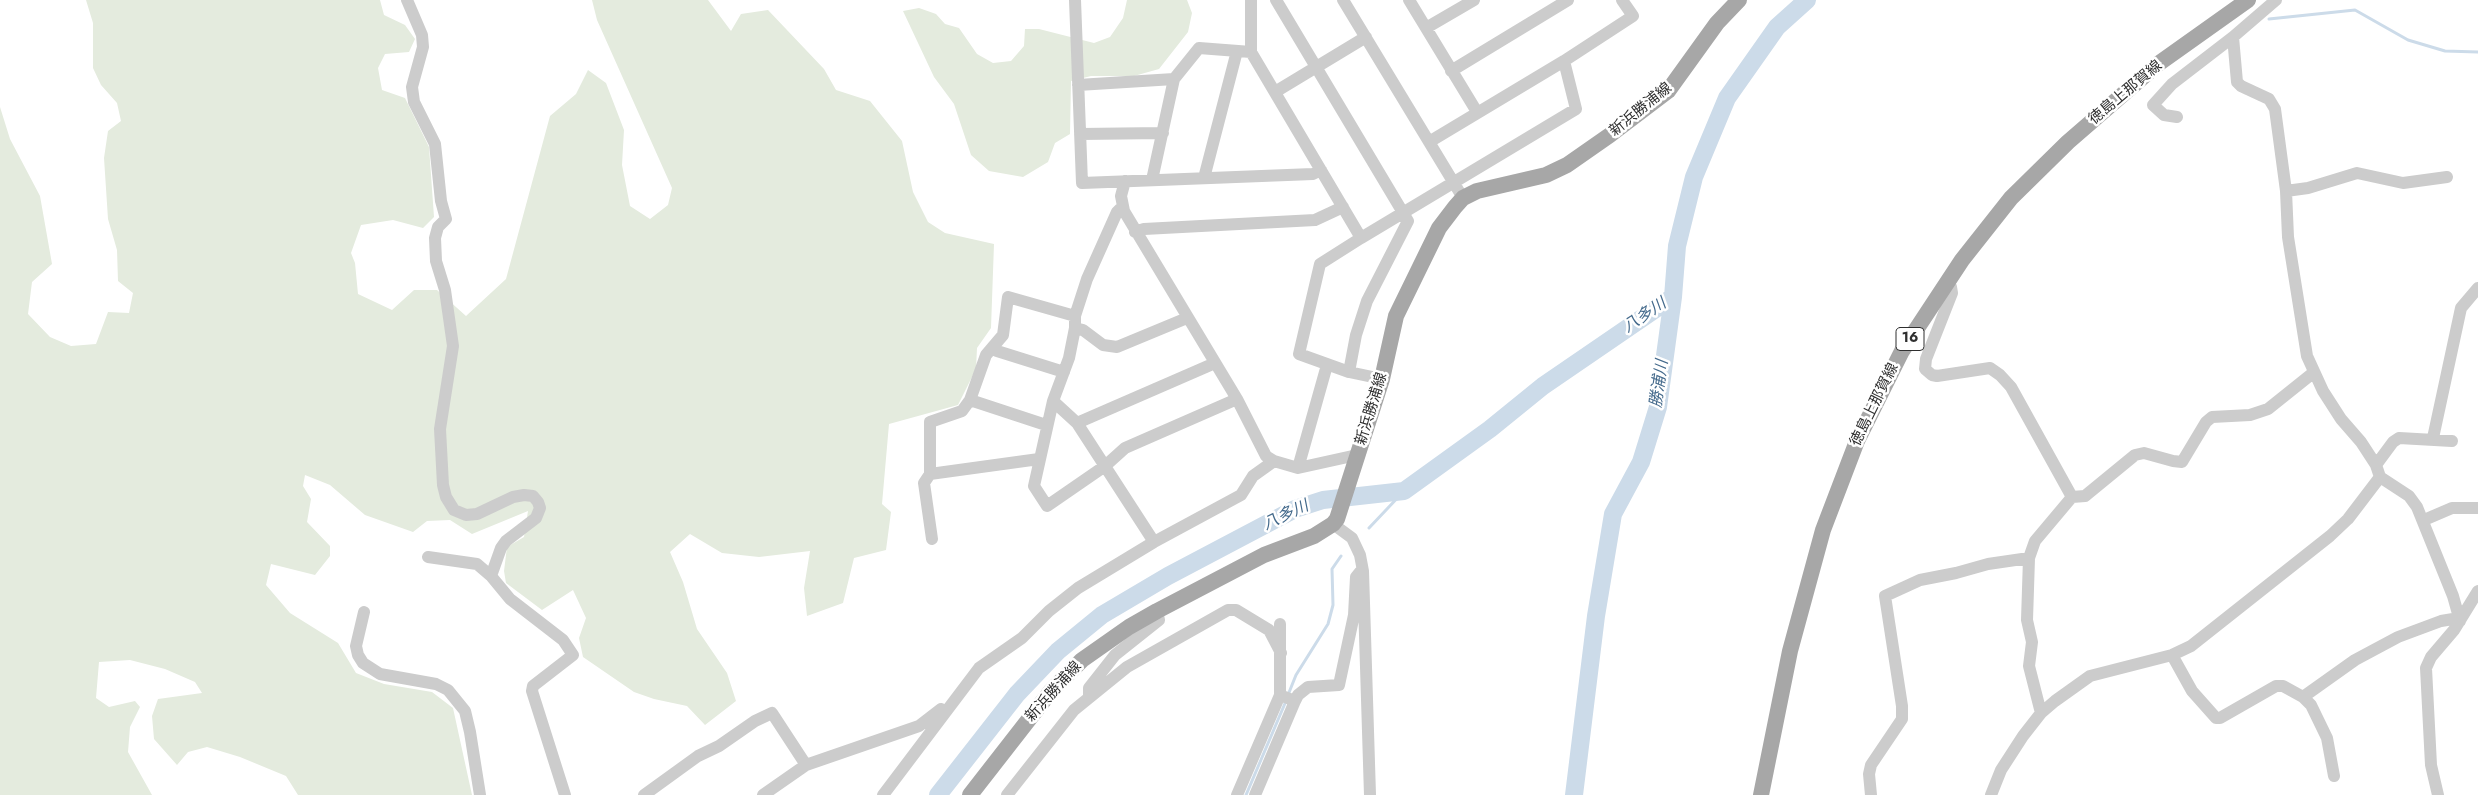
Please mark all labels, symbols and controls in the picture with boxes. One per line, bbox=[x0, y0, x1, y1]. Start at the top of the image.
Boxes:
street label: 徳島上那賀線 bbox=[2086, 57, 2166, 129]
street label: 新浜勝浦線 bbox=[1606, 79, 1676, 141]
water label: 八多川 bbox=[1620, 295, 1670, 337]
road number: 16 bbox=[1896, 328, 1924, 350]
water label: 勝浦川 bbox=[1647, 359, 1673, 409]
street label: 徳島上那賀線 bbox=[1847, 361, 1903, 449]
street label: 新浜勝浦線 bbox=[1352, 371, 1392, 447]
water label: 八多川 bbox=[1260, 497, 1312, 535]
street label: 新浜勝浦線 bbox=[1022, 658, 1086, 726]

